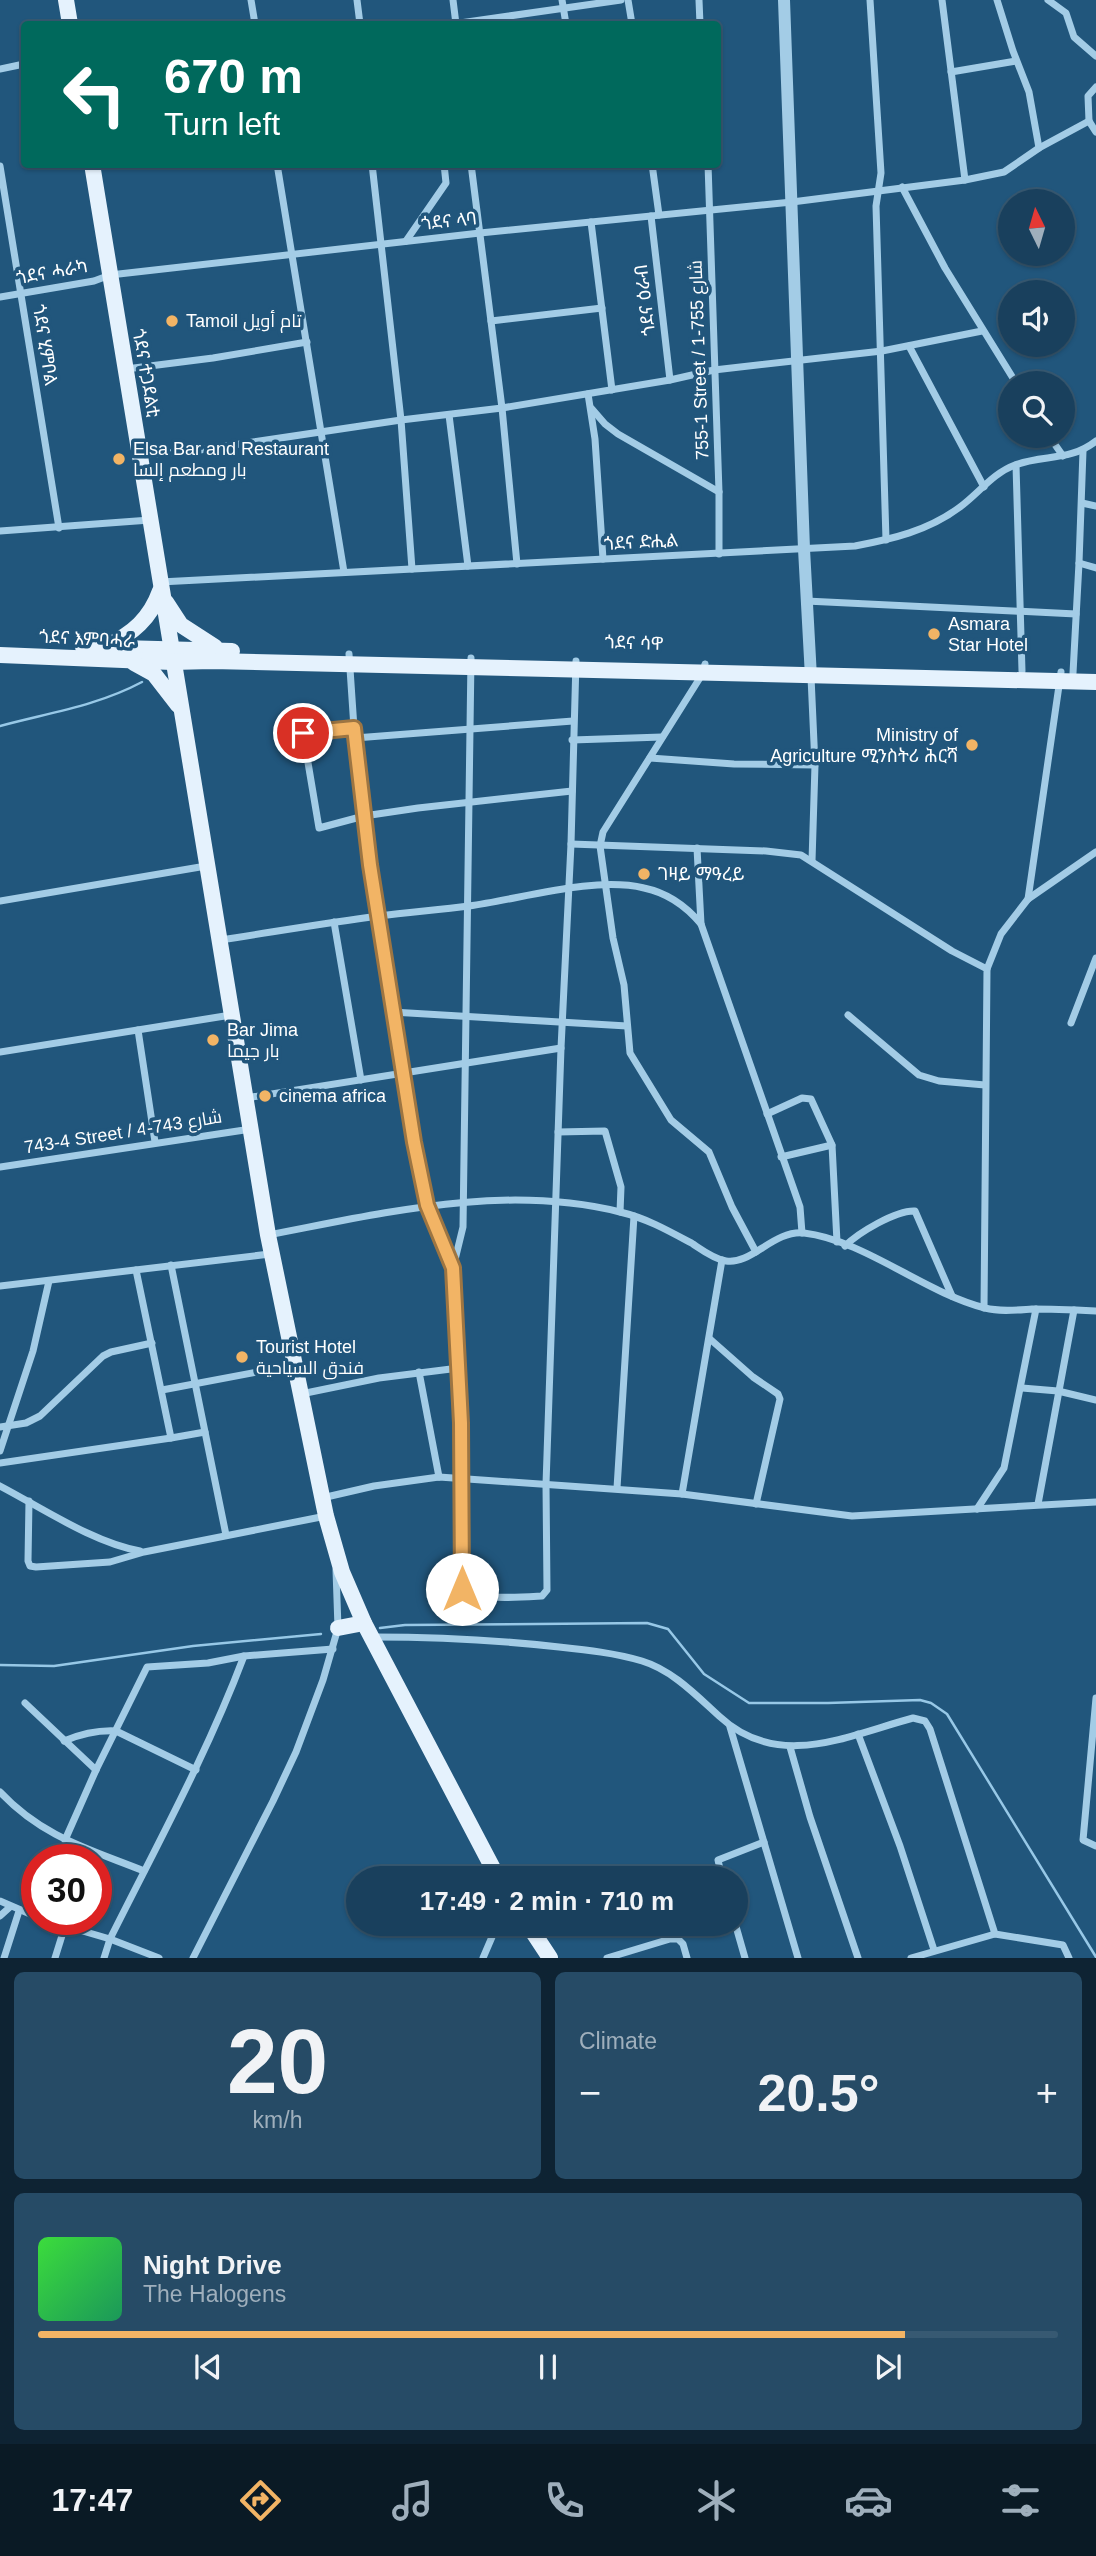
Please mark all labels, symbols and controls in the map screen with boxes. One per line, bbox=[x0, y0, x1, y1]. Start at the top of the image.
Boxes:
icon: left bbox=[49, 49, 140, 140]
text: 670 m bbox=[164, 49, 303, 103]
text: Turn left bbox=[164, 106, 280, 142]
north arrow bbox=[998, 189, 1074, 266]
map controls bbox=[998, 189, 1075, 448]
street label: ጎደና ላባ bbox=[420, 208, 478, 234]
street label: ጎደና ሓራካ bbox=[15, 256, 89, 288]
street label: 755-1 Street / شارع 755-1 bbox=[686, 260, 714, 460]
street label: ጎደና ዕራብ bbox=[631, 263, 659, 337]
button: sound bbox=[998, 280, 1075, 357]
street label: ጎደና ሂምቦል bbox=[29, 303, 61, 387]
place label: Tamoil تام أويل bbox=[186, 310, 302, 333]
marker: Tamoil تام أويل bbox=[164, 313, 180, 329]
street label: ጎደና ተጋደልቲ bbox=[128, 327, 164, 419]
button: search bbox=[998, 371, 1075, 448]
place label: Elsa Bar and Restaurant بار ومطعم إلسا bbox=[133, 439, 329, 482]
marker: Elsa Bar and Restaurant بار ومطعم إلسا bbox=[111, 451, 127, 467]
street label: ጎደና ድሒል bbox=[603, 530, 679, 554]
place label: Asmara Star Hotel bbox=[948, 614, 1028, 655]
street label: ጎደና እምባሓራ bbox=[38, 626, 136, 652]
marker: Asmara Star Hotel bbox=[926, 626, 942, 642]
street label: ጎደና ሳዋ bbox=[604, 632, 664, 654]
pin bbox=[273, 703, 333, 763]
icon: arrive bbox=[284, 714, 322, 752]
place label: Ministry of Agriculture ሚንስትሪ ሕርሻ bbox=[770, 725, 959, 766]
marker: Ministry of Agriculture ሚንስትሪ ሕርሻ bbox=[964, 737, 980, 753]
place label: ገዛይ ማዓረይ bbox=[658, 864, 745, 884]
marker: ገዛይ ማዓረይ bbox=[636, 866, 652, 882]
place label: Bar Jima بار جيما bbox=[227, 1020, 299, 1062]
marker: Bar Jima بار جيما bbox=[205, 1032, 221, 1048]
place label: cinema africa bbox=[279, 1086, 387, 1106]
marker: cinema africa bbox=[257, 1088, 273, 1104]
street label: 743-4 Street / شارع 743-4 bbox=[23, 1106, 224, 1159]
place label: Tourist Hotel فندق السياحية bbox=[256, 1337, 364, 1380]
marker: Tourist Hotel فندق السياحية bbox=[234, 1349, 250, 1365]
position arrow bbox=[425, 1552, 499, 1626]
speed limit sign: 30 bbox=[21, 1844, 112, 1935]
text: 17:49 · 2 min · 710 m bbox=[420, 1886, 674, 1916]
text: 20 bbox=[227, 2011, 328, 2112]
text: Climate bbox=[579, 2028, 657, 2054]
text: 20.5° bbox=[757, 2064, 880, 2122]
text: − bbox=[579, 2072, 601, 2114]
text: + bbox=[1036, 2072, 1058, 2114]
text: km/h bbox=[253, 2107, 302, 2133]
text: Night Drive bbox=[143, 2250, 282, 2280]
text: The Halogens bbox=[143, 2281, 286, 2307]
icon: previous bbox=[189, 2348, 227, 2386]
icon: pause bbox=[529, 2348, 567, 2386]
icon: next bbox=[869, 2348, 907, 2386]
icon: directions bbox=[236, 2476, 285, 2525]
icon: music bbox=[388, 2476, 437, 2525]
icon: phone bbox=[540, 2476, 589, 2525]
icon: climate bbox=[692, 2476, 741, 2525]
icon: car bbox=[844, 2476, 893, 2525]
icon: filters bbox=[996, 2476, 1045, 2525]
text: 17:47 bbox=[51, 2482, 133, 2518]

